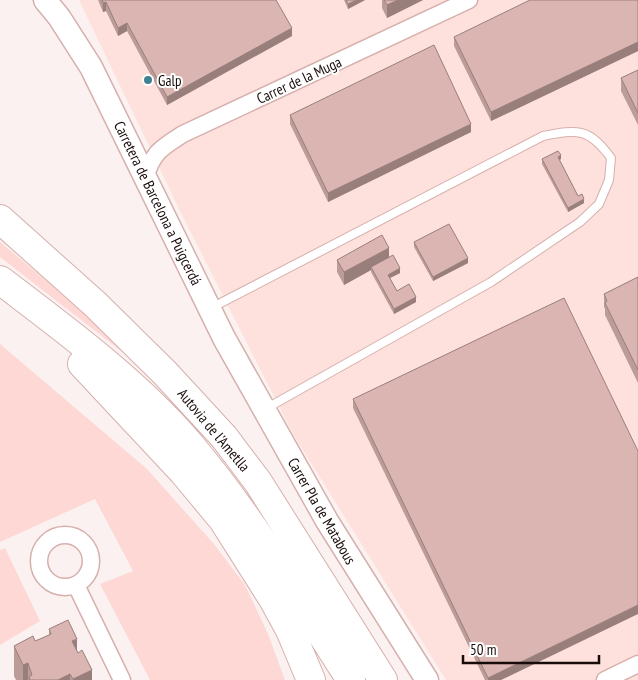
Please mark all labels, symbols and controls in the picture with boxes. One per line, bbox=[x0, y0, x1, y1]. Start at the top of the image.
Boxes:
street label: Carrer de la Muga bbox=[254, 52, 344, 108]
place label: Galp bbox=[158, 71, 181, 90]
marker: Galp bbox=[142, 74, 154, 86]
street label: Carretera de Barcelona a Puigcerdá bbox=[110, 118, 206, 288]
street label: Autovia de l'Ametlla bbox=[174, 384, 254, 476]
street label: Carrer Pla de Matabous bbox=[284, 454, 360, 568]
scale bar bbox=[463, 632, 599, 664]
text: 50 m bbox=[470, 640, 496, 659]

